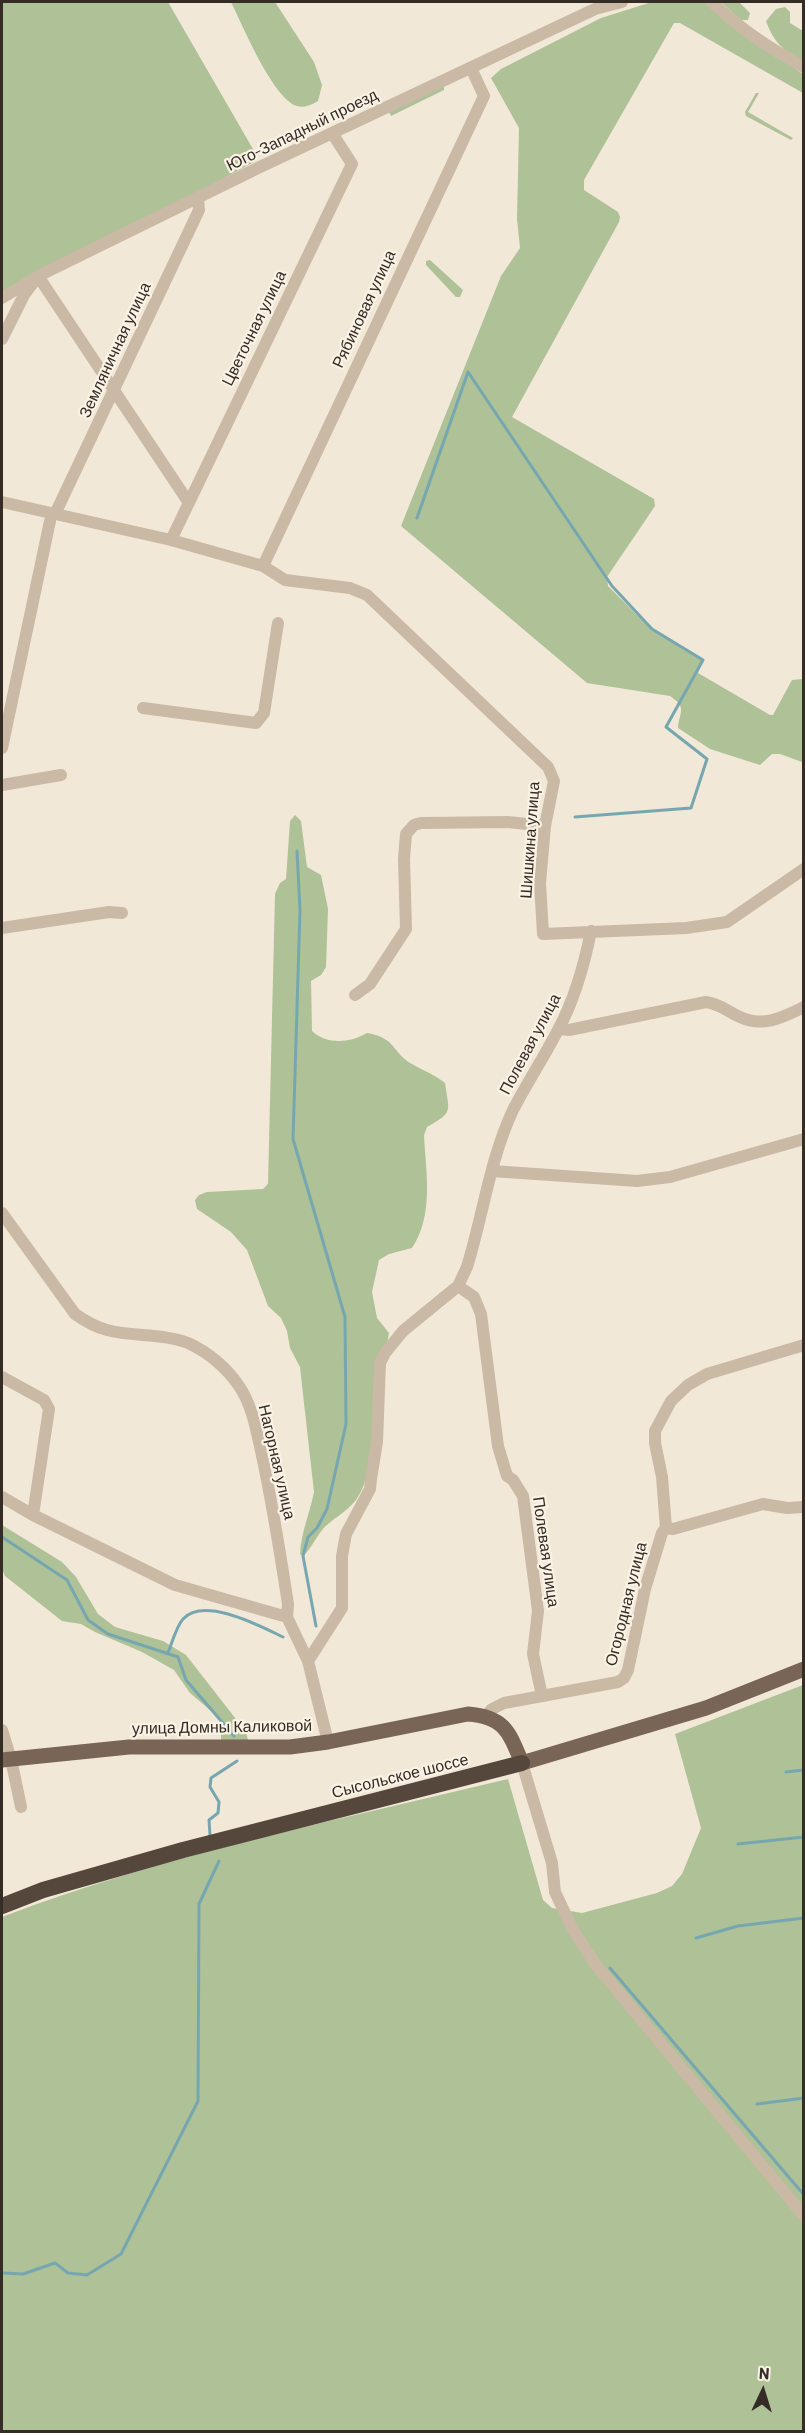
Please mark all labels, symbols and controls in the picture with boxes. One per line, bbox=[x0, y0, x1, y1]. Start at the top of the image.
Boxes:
street label: Юго-Западный проезд bbox=[223, 85, 381, 175]
street label: Рябиновая улица bbox=[328, 247, 400, 371]
street label: Цветочная улица bbox=[218, 267, 290, 389]
street label: Земляничная улица bbox=[75, 279, 155, 421]
street label: Шишкина улица bbox=[516, 781, 544, 899]
street label: Полевая улица bbox=[495, 990, 565, 1098]
street label: Нагорная улица bbox=[254, 1403, 300, 1521]
street label: Полевая улица bbox=[529, 1496, 563, 1608]
street label: Огородная улица bbox=[601, 1540, 651, 1668]
street label: улица Домны Каликовой bbox=[132, 1716, 312, 1738]
street label: Сысольское шоссе bbox=[330, 1750, 470, 1802]
north arrow bbox=[733, 2361, 793, 2421]
text: N bbox=[758, 2363, 770, 2382]

